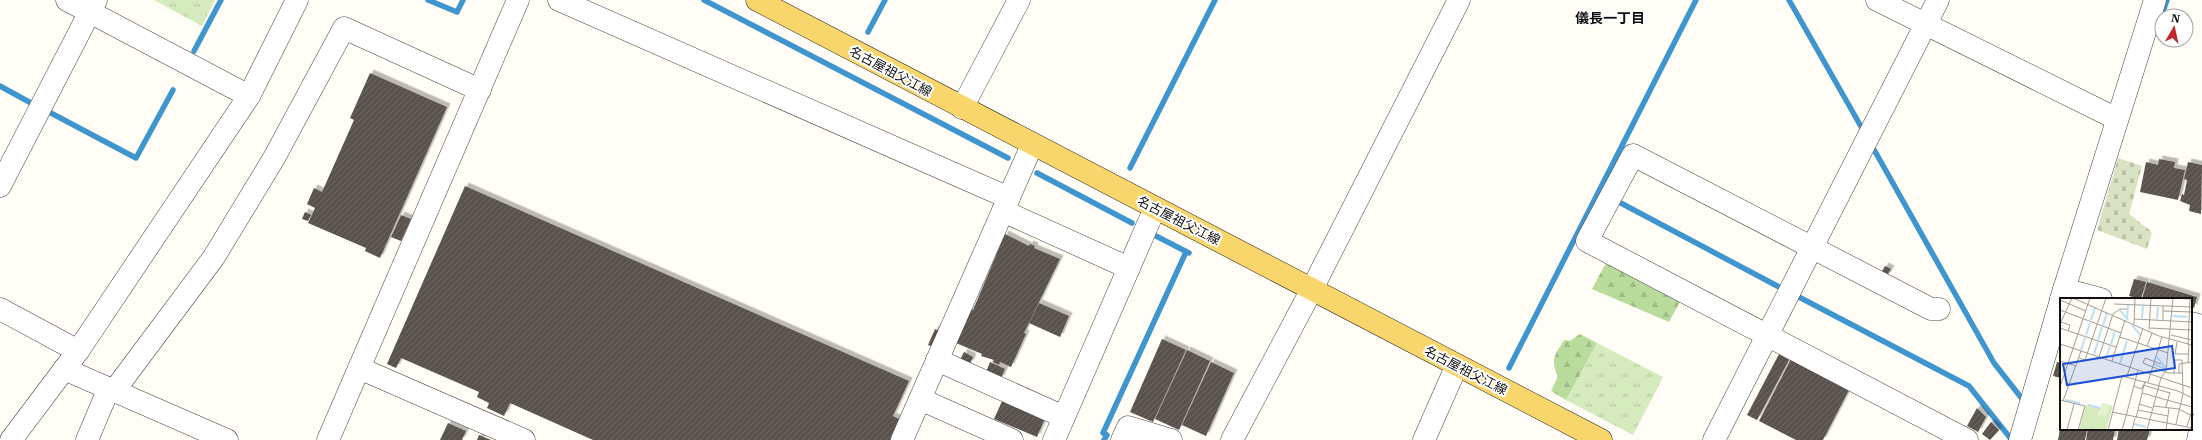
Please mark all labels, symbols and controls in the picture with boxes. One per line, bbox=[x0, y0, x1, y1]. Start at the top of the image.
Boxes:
north arrow bbox=[2154, 8, 2194, 48]
district label: 儀長一丁目 bbox=[1575, 9, 1645, 27]
text: N bbox=[2170, 11, 2181, 26]
street label: 名古屋祖父江線 bbox=[847, 43, 935, 100]
street label: 名古屋祖父江線 bbox=[1134, 192, 1223, 249]
inset map bbox=[2060, 298, 2192, 430]
street label: 名古屋祖父江線 bbox=[1421, 342, 1510, 399]

